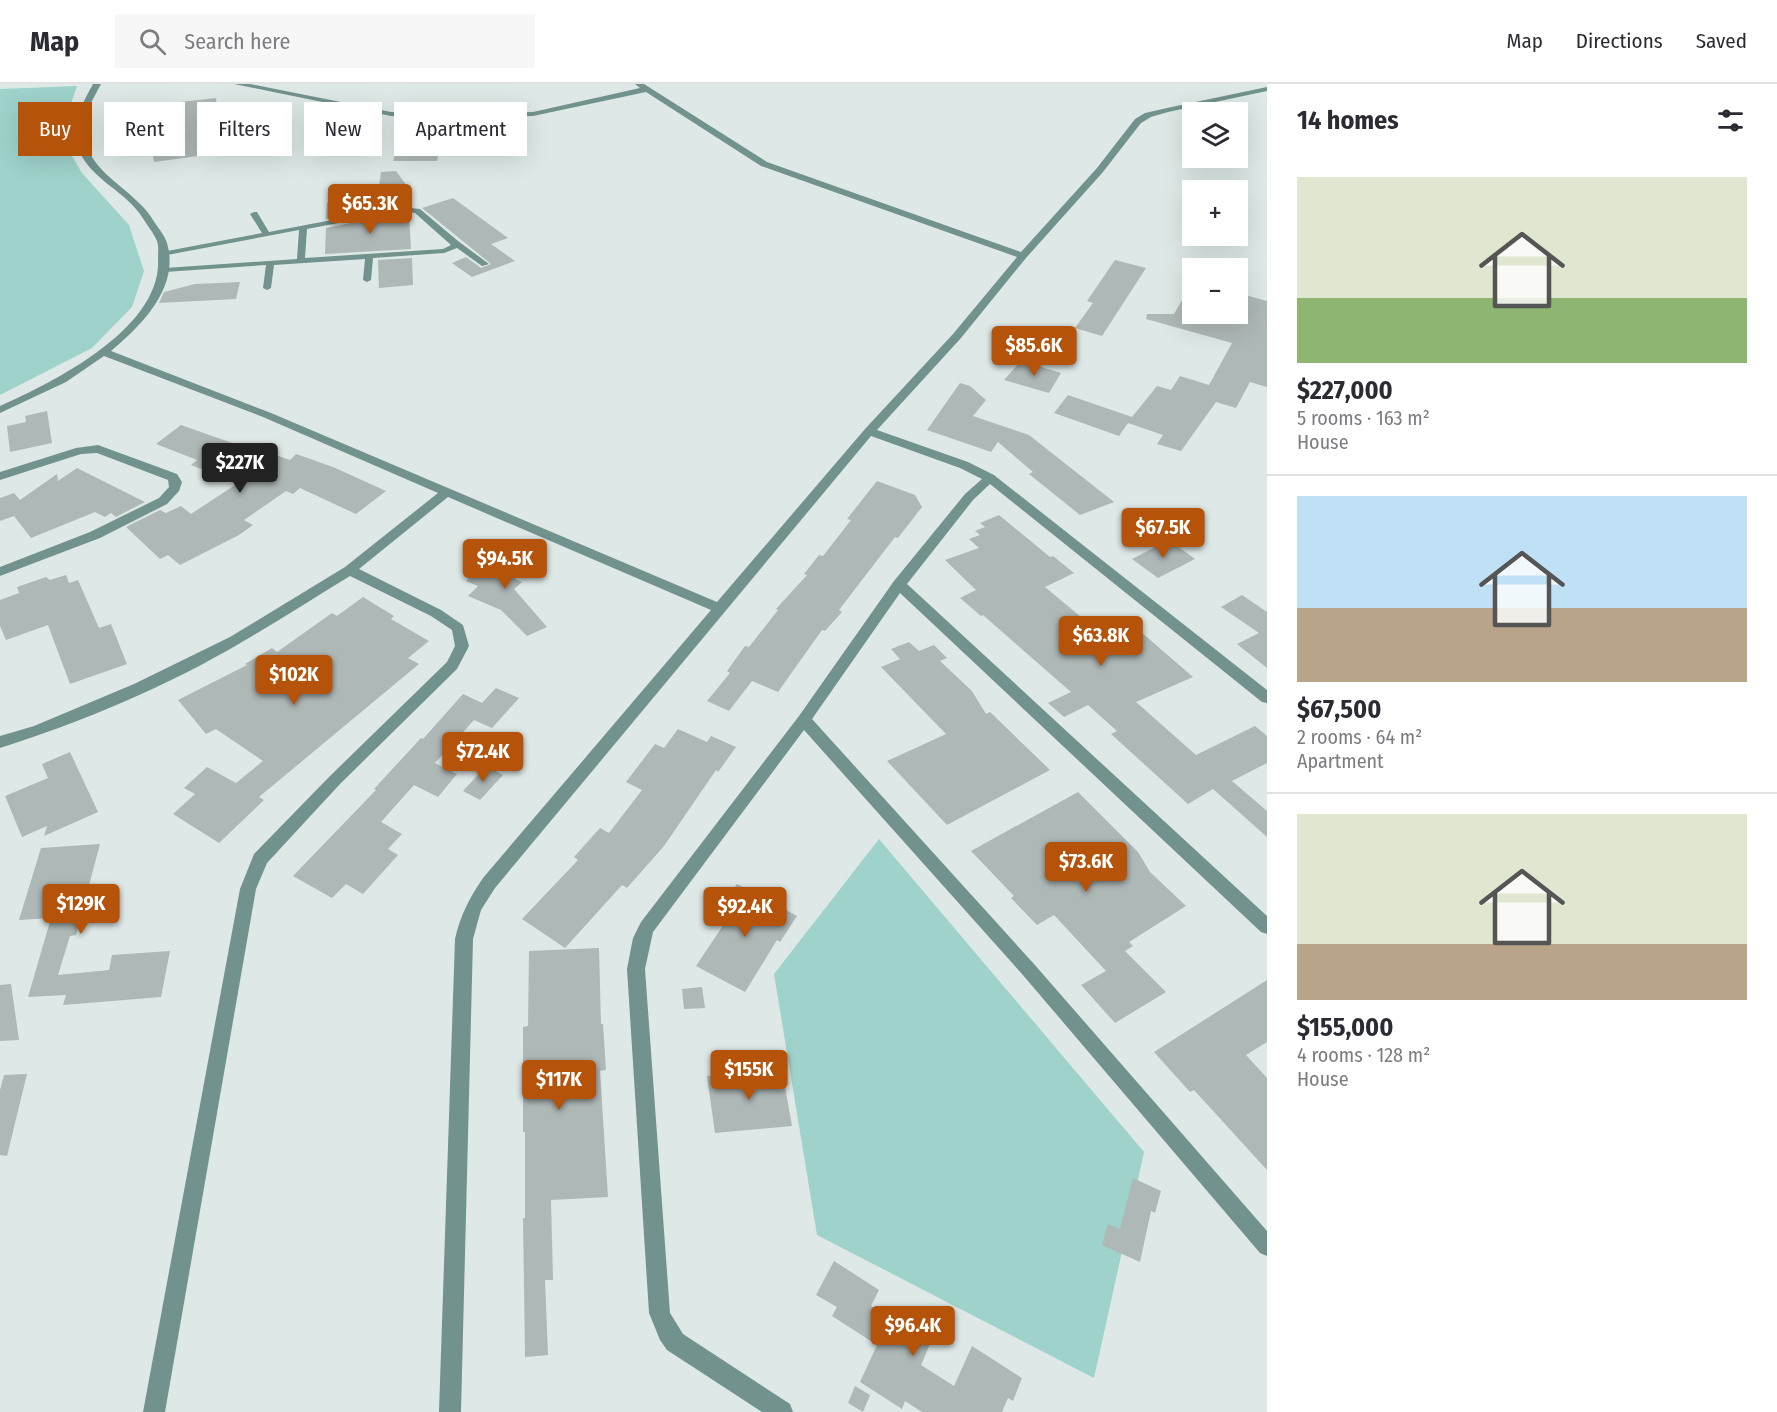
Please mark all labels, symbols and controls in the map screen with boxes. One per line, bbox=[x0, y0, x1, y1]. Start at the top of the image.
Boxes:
search box bbox=[115, 14, 535, 68]
text: Map bbox=[30, 25, 79, 58]
icon: search bbox=[136, 25, 169, 58]
text: Search here bbox=[184, 28, 290, 55]
text: Map bbox=[1506, 28, 1543, 54]
text: Directions bbox=[1576, 28, 1663, 54]
text: Saved bbox=[1696, 28, 1747, 54]
chip: Buy bbox=[18, 102, 92, 156]
chip: Rent bbox=[104, 102, 185, 156]
chip: Filters bbox=[197, 102, 292, 156]
chip: New bbox=[304, 102, 382, 156]
chip: Apartment bbox=[394, 102, 527, 156]
map controls bbox=[1182, 102, 1248, 324]
button: layers bbox=[1182, 102, 1248, 168]
icon: filters bbox=[1714, 104, 1747, 137]
text: 14 homes bbox=[1297, 105, 1399, 136]
button: + bbox=[1182, 180, 1248, 246]
pin: $65.3K bbox=[321, 184, 419, 235]
text: $65.3K bbox=[342, 191, 398, 215]
icon: home bbox=[1468, 216, 1576, 324]
button: − bbox=[1182, 258, 1248, 324]
pin: $85.6K bbox=[985, 326, 1083, 377]
text: $85.6K bbox=[1006, 333, 1062, 357]
text: $227,000 bbox=[1297, 375, 1393, 406]
text: 5 rooms · 163 m² bbox=[1297, 406, 1430, 430]
text: House bbox=[1297, 430, 1349, 454]
pin: $227K bbox=[198, 443, 282, 494]
text: $227K bbox=[216, 450, 264, 474]
pin: $67.5K bbox=[1114, 508, 1212, 559]
text: $67.5K bbox=[1136, 515, 1190, 539]
icon: home bbox=[1468, 535, 1576, 643]
pin: $94.5K bbox=[456, 539, 554, 590]
text: $94.5K bbox=[477, 546, 533, 570]
pin: $63.8K bbox=[1052, 616, 1150, 667]
text: $63.8K bbox=[1073, 623, 1129, 647]
pin: $102K bbox=[252, 655, 336, 706]
text: $102K bbox=[269, 662, 319, 686]
text: $67,500 bbox=[1297, 694, 1381, 725]
text: 2 rooms · 64 m² bbox=[1297, 725, 1422, 749]
pin: $72.4K bbox=[434, 732, 532, 783]
text: $72.4K bbox=[456, 739, 510, 763]
text: Apartment bbox=[1297, 749, 1384, 773]
pin: $73.6K bbox=[1037, 842, 1135, 893]
text: $73.6K bbox=[1059, 849, 1113, 873]
icon: home bbox=[1468, 853, 1576, 961]
pin: $129K bbox=[39, 884, 123, 935]
pin: $92.4K bbox=[696, 887, 794, 938]
text: $129K bbox=[57, 891, 105, 915]
text: $92.4K bbox=[718, 894, 773, 918]
text: $155,000 bbox=[1297, 1012, 1394, 1043]
text: 4 rooms · 128 m² bbox=[1297, 1043, 1430, 1067]
pin: $155K bbox=[707, 1050, 791, 1101]
text: $155K bbox=[725, 1057, 773, 1081]
pin: $117K bbox=[517, 1060, 601, 1111]
text: $117K bbox=[536, 1067, 582, 1091]
text: House bbox=[1297, 1067, 1349, 1091]
pin: $96.4K bbox=[864, 1306, 962, 1357]
text: $96.4K bbox=[885, 1313, 941, 1337]

